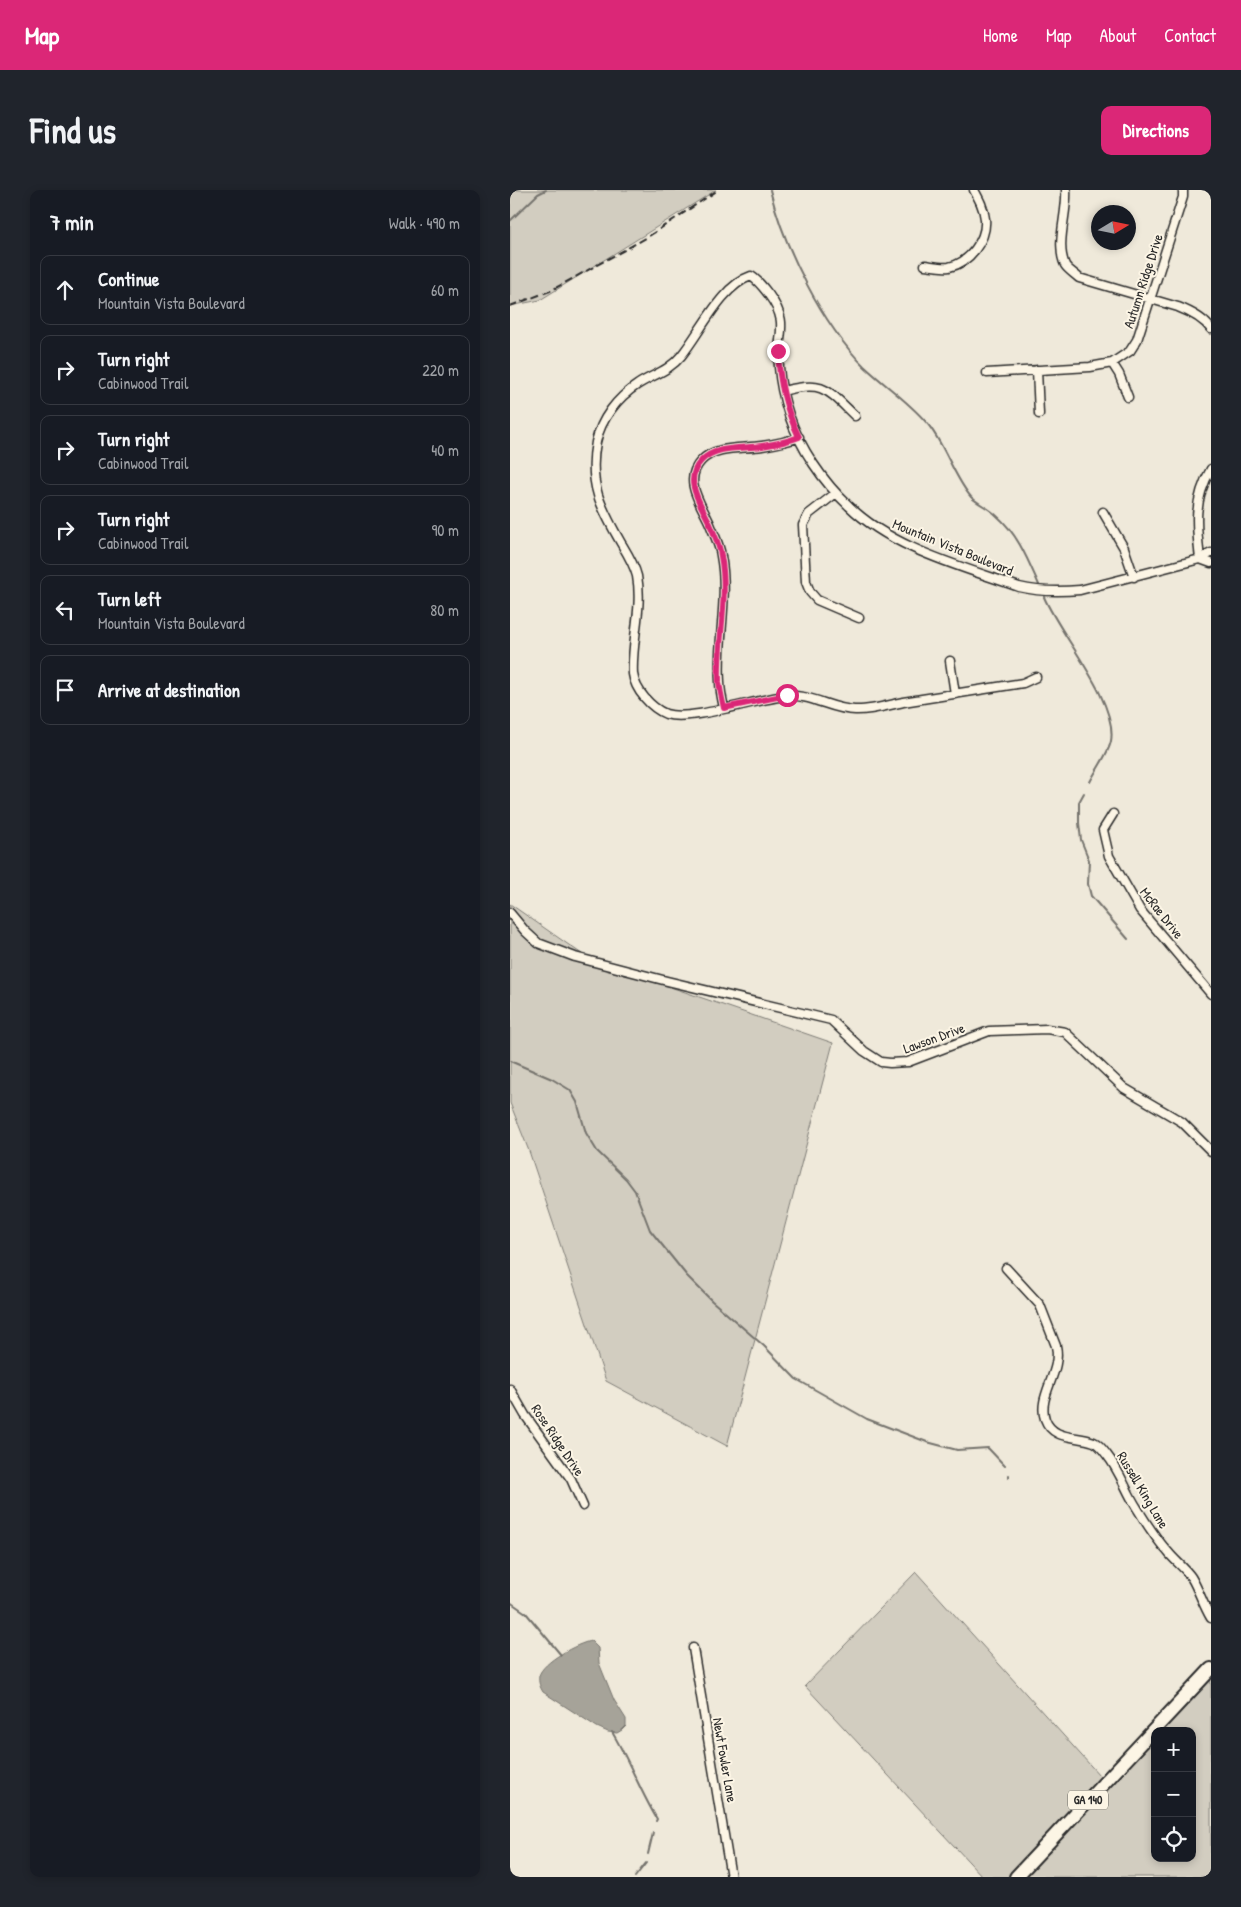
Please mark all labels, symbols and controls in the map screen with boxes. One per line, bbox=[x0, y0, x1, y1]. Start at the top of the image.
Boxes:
text: Map bbox=[25, 19, 59, 51]
text: Home bbox=[983, 23, 1018, 48]
text: Map bbox=[1046, 23, 1071, 48]
text: About bbox=[1099, 23, 1136, 48]
text: Contact bbox=[1164, 23, 1216, 48]
button: Directions bbox=[1101, 106, 1211, 155]
text: Find us bbox=[30, 107, 116, 154]
north arrow bbox=[1091, 205, 1136, 250]
text: 7 min bbox=[50, 208, 94, 237]
text: Walk · 490 m bbox=[389, 212, 460, 234]
street label: Autumn Ridge Drive bbox=[1118, 231, 1168, 331]
text: Continue bbox=[98, 266, 159, 292]
icon: ahead bbox=[51, 276, 79, 304]
text: 60 m bbox=[431, 279, 459, 301]
text: Mountain Vista Boulevard bbox=[98, 292, 245, 314]
route end bbox=[767, 340, 790, 363]
text: Turn right bbox=[98, 346, 169, 372]
icon: right bbox=[51, 356, 79, 384]
text: 220 m bbox=[422, 359, 459, 381]
text: Cabinwood Trail bbox=[98, 372, 188, 394]
text: Turn right bbox=[98, 426, 169, 452]
icon: right bbox=[51, 436, 79, 464]
text: 40 m bbox=[431, 439, 459, 461]
text: Cabinwood Trail bbox=[98, 452, 188, 474]
text: Turn right bbox=[98, 506, 169, 532]
street label: Mountain Vista Boulevard bbox=[890, 514, 1017, 580]
icon: right bbox=[51, 516, 79, 544]
text: 90 m bbox=[431, 519, 459, 541]
text: Cabinwood Trail bbox=[98, 532, 188, 554]
text: Turn left bbox=[98, 586, 161, 612]
icon: left bbox=[51, 596, 79, 624]
text: 80 m bbox=[430, 599, 459, 621]
text: Mountain Vista Boulevard bbox=[98, 612, 245, 634]
icon: arrive bbox=[51, 676, 79, 704]
text: Arrive at destination bbox=[98, 677, 240, 703]
route start bbox=[776, 684, 799, 707]
street label: McRae Drive bbox=[1136, 883, 1189, 943]
street label: Lawson Drive bbox=[900, 1017, 968, 1057]
street label: Rose Ridge Drive bbox=[527, 1400, 590, 1480]
street label: Russell King Lane bbox=[1112, 1448, 1174, 1533]
street label: Newt Fowler Lane bbox=[709, 1716, 742, 1804]
map controls bbox=[1151, 1727, 1196, 1862]
button: + bbox=[1151, 1727, 1196, 1772]
button: − bbox=[1151, 1772, 1196, 1817]
road number: GA 140 bbox=[1068, 1790, 1108, 1810]
button: locate bbox=[1151, 1817, 1196, 1862]

